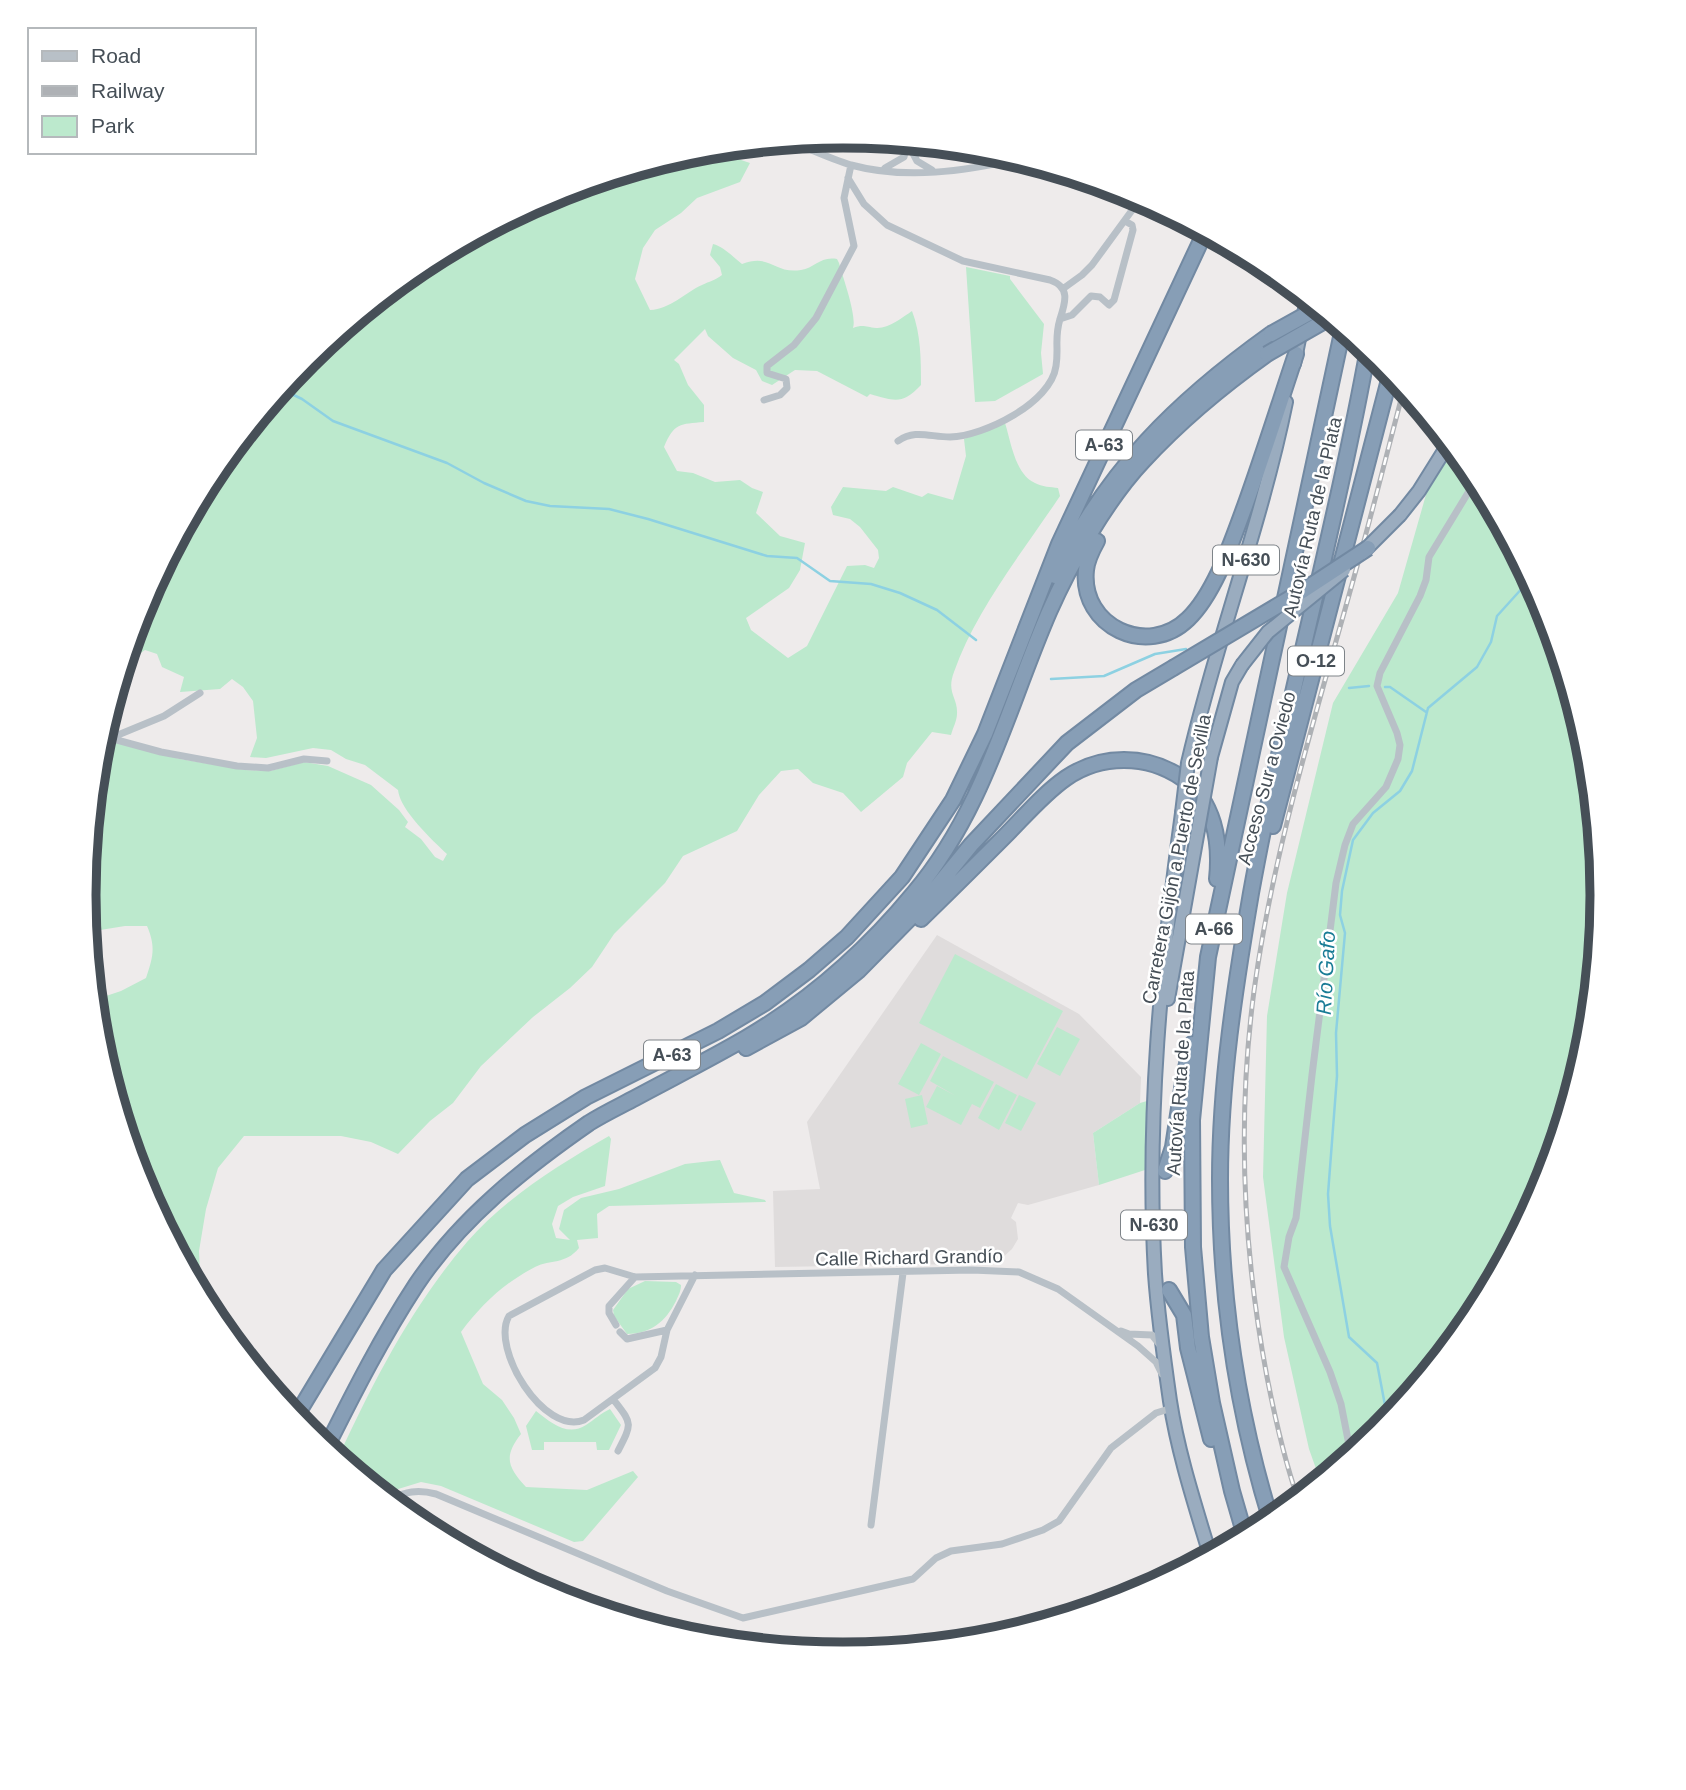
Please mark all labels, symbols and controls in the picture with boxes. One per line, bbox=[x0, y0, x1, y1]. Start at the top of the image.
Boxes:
legend bbox=[28, 28, 256, 154]
text: Road bbox=[91, 44, 141, 67]
text: Railway bbox=[91, 79, 165, 102]
text: Park bbox=[91, 114, 135, 137]
street label: Autovía Ruta de la Plata bbox=[1279, 415, 1346, 619]
road number: A-63 bbox=[1076, 430, 1132, 460]
road number: N-630 bbox=[1213, 546, 1279, 574]
road number: O-12 bbox=[1288, 646, 1344, 676]
street label: Acceso Sur a Oviedo bbox=[1233, 689, 1300, 867]
street label: Carretera Gijón a Puerto de Sevilla bbox=[1138, 712, 1215, 1006]
road number: A-66 bbox=[1186, 914, 1242, 944]
water label: Río Gafo bbox=[1312, 930, 1339, 1016]
street label: Autovía Ruta de la Plata bbox=[1163, 970, 1198, 1176]
road number: A-63 bbox=[644, 1040, 700, 1070]
road number: N-630 bbox=[1121, 1210, 1187, 1240]
street label: Calle Richard Grandío bbox=[815, 1245, 1003, 1270]

